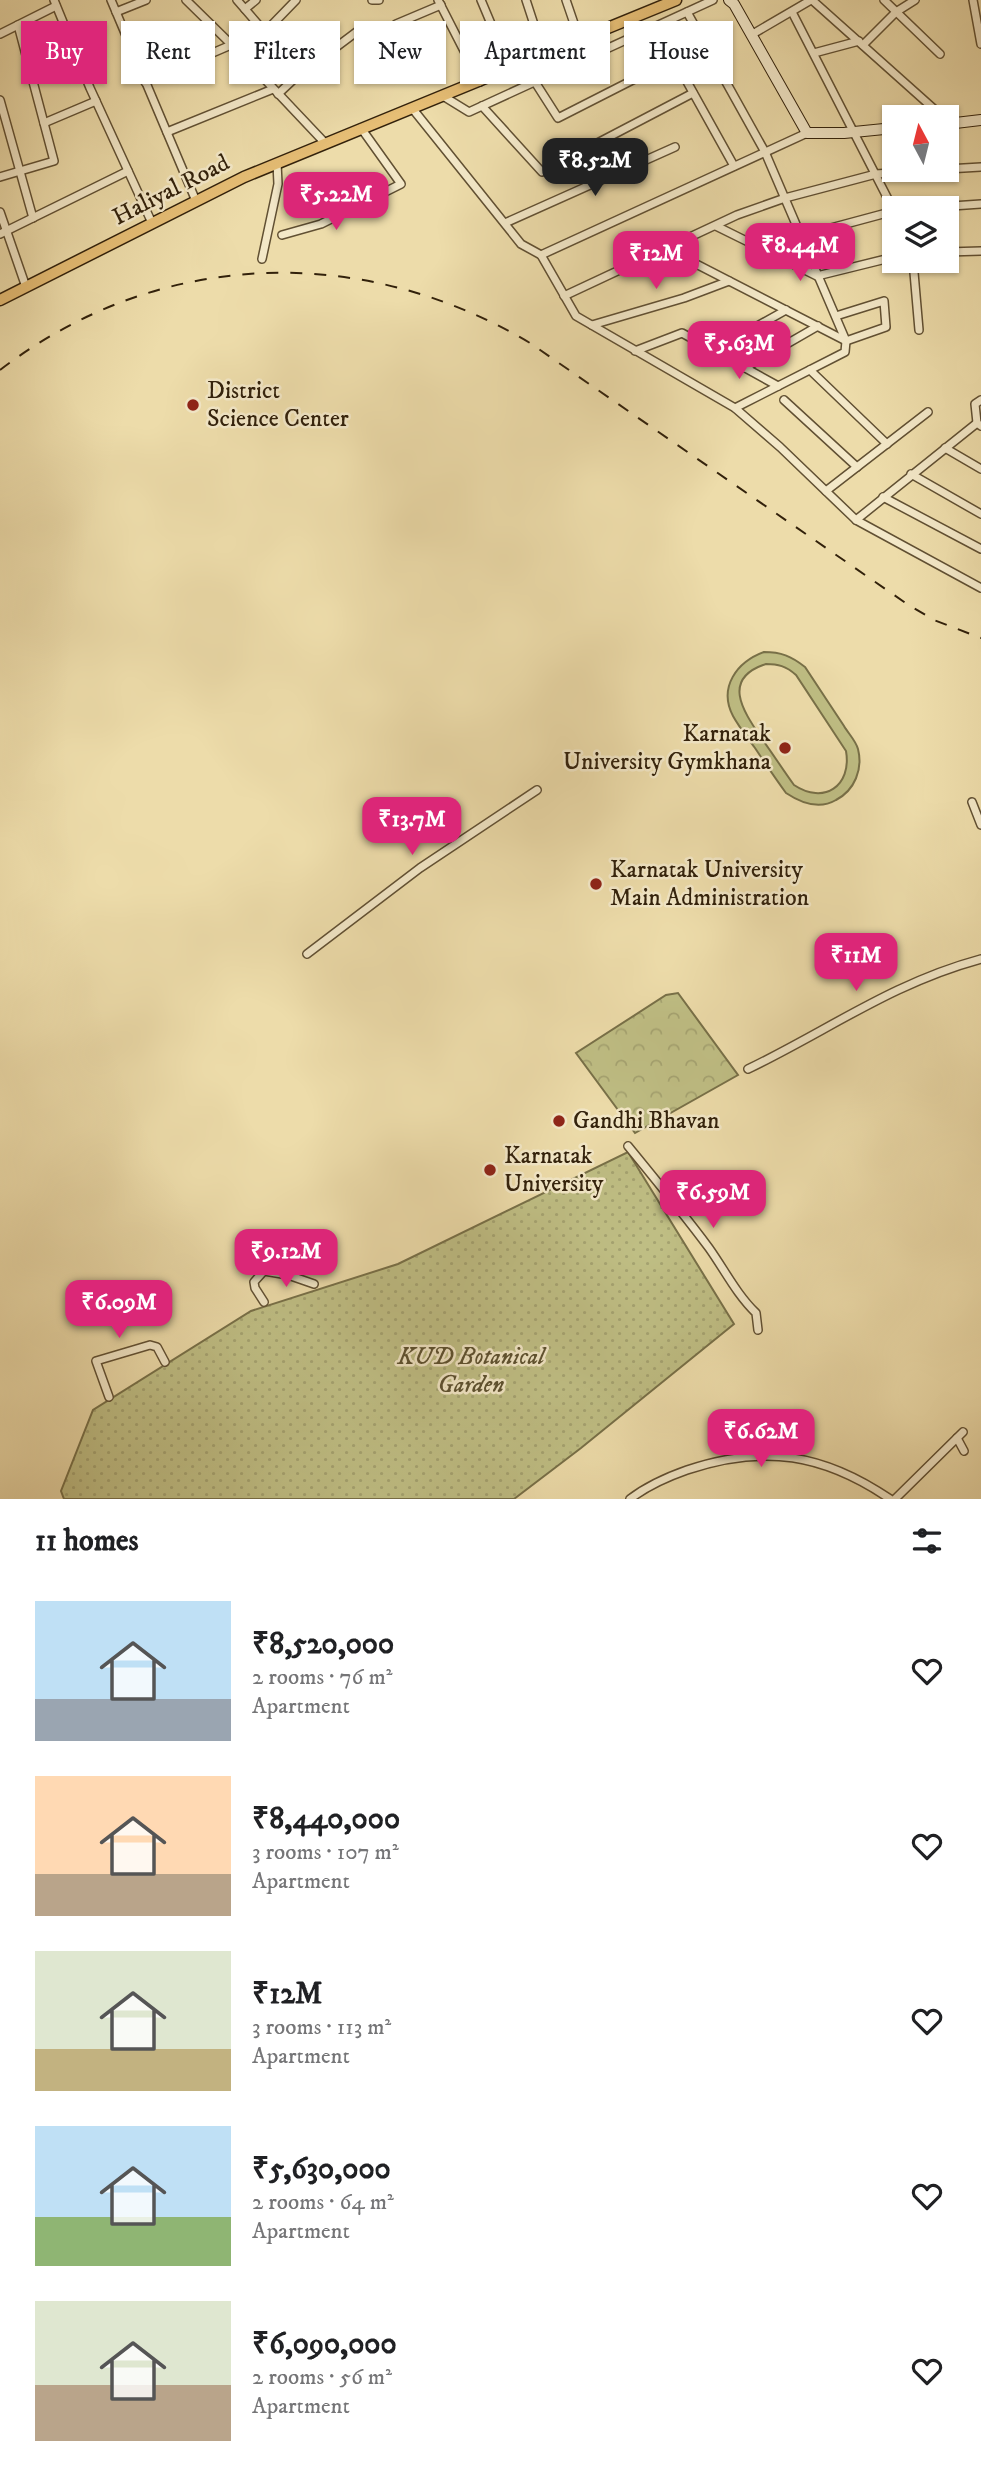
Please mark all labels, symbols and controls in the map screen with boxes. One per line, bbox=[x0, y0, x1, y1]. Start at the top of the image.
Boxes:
chip: Buy bbox=[21, 21, 107, 84]
chip: Rent bbox=[121, 21, 215, 84]
chip: Filters bbox=[229, 21, 340, 84]
chip: New bbox=[354, 21, 446, 84]
chip: Apartment bbox=[460, 21, 610, 84]
chip: House bbox=[624, 21, 733, 84]
north arrow bbox=[882, 105, 959, 182]
map controls bbox=[882, 105, 959, 273]
pin: ₹8.52M bbox=[538, 138, 652, 198]
text: ₹8.52M bbox=[558, 146, 632, 175]
street label: Haliyal Road bbox=[107, 148, 235, 232]
pin: ₹5.22M bbox=[279, 173, 393, 232]
text: ₹5.22M bbox=[300, 180, 372, 209]
button: layers bbox=[882, 196, 959, 273]
pin: ₹8.44M bbox=[743, 224, 857, 283]
text: ₹8.44M bbox=[761, 231, 839, 260]
pin: ₹12M bbox=[615, 232, 697, 291]
text: ₹12M bbox=[629, 239, 683, 268]
pin: ₹5.63M bbox=[682, 322, 796, 381]
text: ₹5.63M bbox=[704, 329, 774, 358]
place label: District Science Center bbox=[207, 376, 349, 434]
marker: District Science Center bbox=[185, 397, 201, 413]
place label: Karnatak University Gymkhana bbox=[563, 719, 772, 777]
marker: Karnatak University Gymkhana bbox=[777, 740, 793, 756]
pin: ₹13.7M bbox=[355, 798, 469, 857]
text: ₹13.7M bbox=[378, 805, 446, 834]
place label: Karnatak University Main Administration bbox=[610, 855, 810, 913]
marker: Karnatak University Main Administration bbox=[588, 876, 604, 892]
pin: ₹11M bbox=[815, 934, 897, 993]
text: ₹11M bbox=[830, 941, 882, 970]
place label: Gandhi Bhavan bbox=[573, 1106, 720, 1136]
marker: Gandhi Bhavan bbox=[551, 1113, 567, 1129]
place label: Karnatak University bbox=[504, 1141, 604, 1199]
marker: Karnatak University bbox=[482, 1162, 498, 1178]
pin: ₹6.59M bbox=[656, 1170, 770, 1230]
text: ₹6.59M bbox=[676, 1178, 750, 1207]
pin: ₹9.12M bbox=[229, 1230, 343, 1289]
text: ₹9.12M bbox=[251, 1237, 321, 1266]
pin: ₹6.09M bbox=[62, 1280, 176, 1340]
text: ₹6.09M bbox=[81, 1288, 157, 1317]
park label: KUD Botanical Garden bbox=[397, 1342, 547, 1400]
pin: ₹6.62M bbox=[704, 1410, 818, 1469]
text: ₹6.62M bbox=[724, 1417, 798, 1446]
icon: filters bbox=[908, 1522, 946, 1560]
text: 11 homes bbox=[35, 1523, 139, 1560]
text: ₹8,520,000 bbox=[252, 1626, 394, 1663]
icon: home bbox=[91, 1629, 175, 1713]
icon: heart bbox=[908, 1652, 946, 1690]
text: 2 rooms · 76 m² bbox=[252, 1663, 392, 1692]
text: Apartment bbox=[252, 1692, 350, 1721]
text: ₹8,440,000 bbox=[252, 1801, 400, 1838]
icon: home bbox=[91, 1804, 175, 1888]
icon: heart bbox=[908, 1827, 946, 1865]
text: 3 rooms · 107 m² bbox=[252, 1838, 399, 1867]
text: Apartment bbox=[252, 1867, 350, 1896]
text: ₹12M bbox=[252, 1976, 322, 2013]
icon: home bbox=[91, 1979, 175, 2063]
icon: heart bbox=[908, 2002, 946, 2040]
text: 3 rooms · 113 m² bbox=[252, 2013, 391, 2042]
text: Apartment bbox=[252, 2042, 350, 2071]
text: ₹5,630,000 bbox=[252, 2151, 391, 2188]
icon: home bbox=[91, 2154, 175, 2238]
icon: heart bbox=[908, 2177, 946, 2215]
text: 2 rooms · 64 m² bbox=[252, 2188, 394, 2217]
text: Apartment bbox=[252, 2217, 350, 2246]
text: ₹6,090,000 bbox=[252, 2326, 397, 2363]
icon: home bbox=[91, 2329, 175, 2413]
icon: heart bbox=[908, 2352, 946, 2390]
text: 2 rooms · 56 m² bbox=[252, 2363, 392, 2392]
text: Apartment bbox=[252, 2392, 350, 2421]

